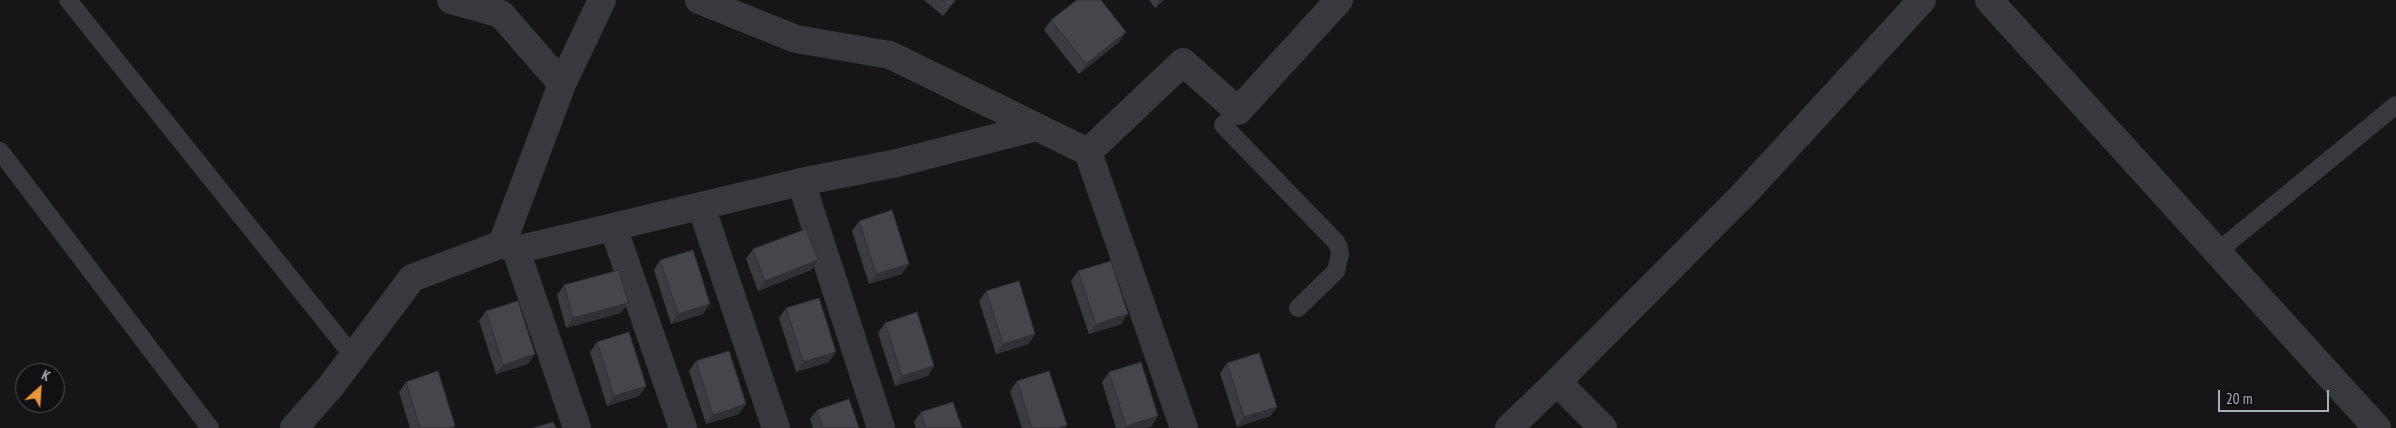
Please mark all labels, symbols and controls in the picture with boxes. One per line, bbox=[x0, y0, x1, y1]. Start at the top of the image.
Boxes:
north arrow bbox=[15, 363, 65, 413]
text: K bbox=[39, 366, 53, 385]
scale bar bbox=[2221, 380, 2332, 412]
text: 20 m bbox=[2226, 389, 2252, 408]

